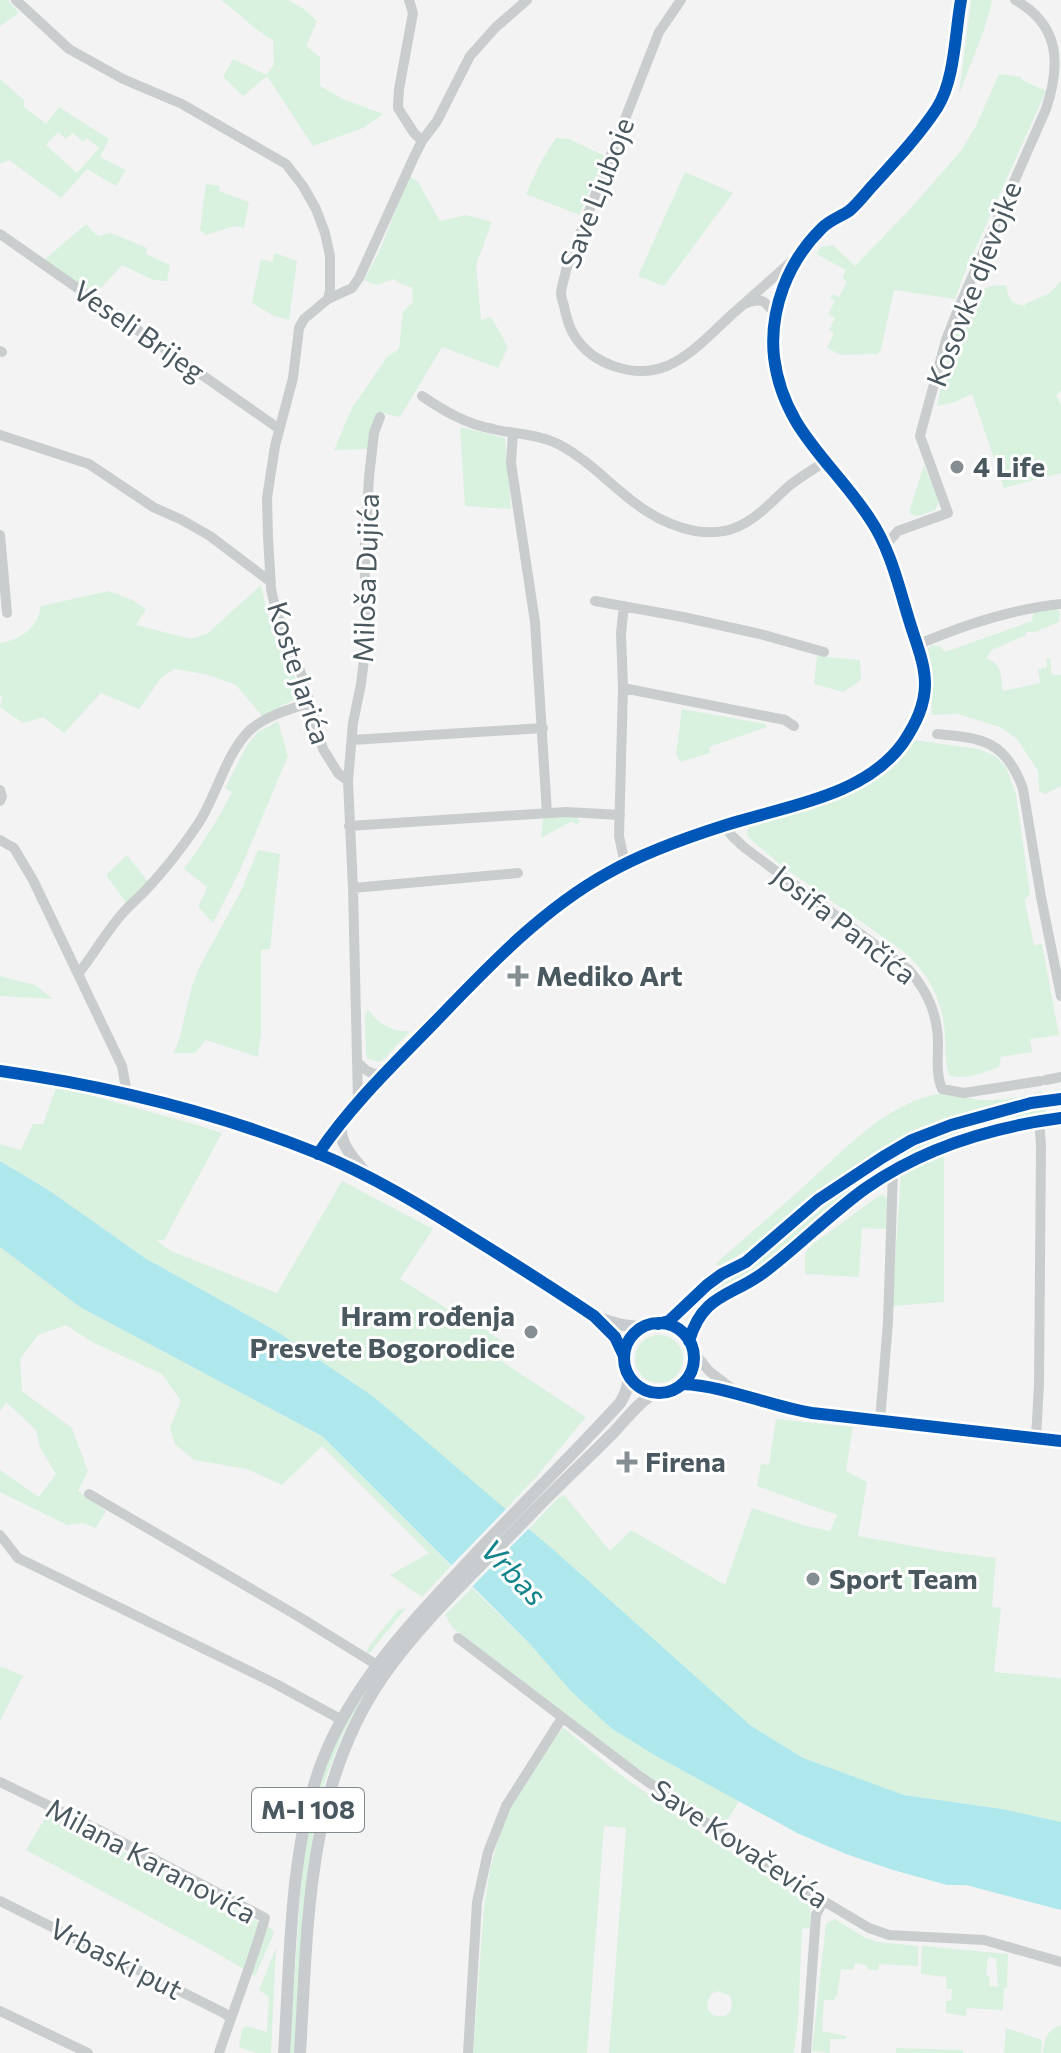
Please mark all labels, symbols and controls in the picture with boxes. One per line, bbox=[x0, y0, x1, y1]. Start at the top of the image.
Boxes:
street label: Save Ljuboje bbox=[552, 112, 640, 273]
street label: Kosovke djevojke bbox=[918, 176, 1028, 391]
street label: Veseli Brijeg bbox=[67, 272, 212, 388]
place label: 4 Life bbox=[973, 449, 1045, 483]
marker: 4 Life bbox=[948, 458, 966, 476]
street label: Miloša Dujića bbox=[345, 493, 385, 663]
street label: Koste Jarića bbox=[261, 597, 339, 748]
street label: Josifa Pančića bbox=[766, 858, 923, 991]
place label: Mediko Art bbox=[536, 958, 683, 992]
marker: Mediko Art bbox=[507, 965, 529, 987]
place label: Hram rođenja Presvete Bogorodice bbox=[250, 1298, 515, 1364]
marker: Hram rođenja Presvete Bogorodice bbox=[522, 1323, 540, 1341]
place label: Firena bbox=[645, 1444, 726, 1478]
marker: Firena bbox=[616, 1451, 638, 1473]
water label: Vrbas bbox=[474, 1530, 555, 1612]
place label: Sport Team bbox=[829, 1561, 978, 1595]
marker: Sport Team bbox=[804, 1570, 822, 1588]
street label: Save Kovačevića bbox=[646, 1772, 835, 1915]
road number: M-I 108 bbox=[252, 1788, 364, 1832]
street label: Milana Karanovića bbox=[41, 1790, 262, 1930]
street label: Vrbaski put bbox=[44, 1910, 188, 2006]

